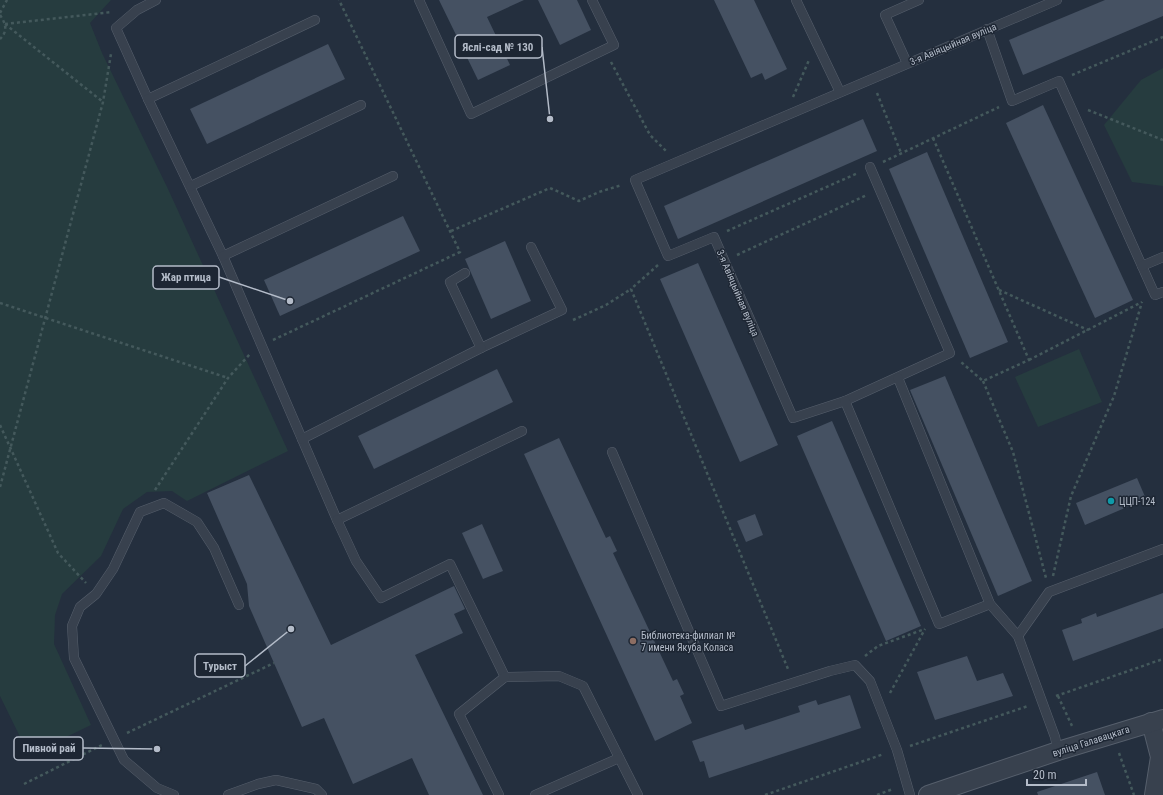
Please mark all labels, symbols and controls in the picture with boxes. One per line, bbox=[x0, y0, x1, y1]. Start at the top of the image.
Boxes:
street label: 3-я Авіяцыйная вуліца bbox=[908, 21, 998, 67]
callout: Яслі-сад № 130 bbox=[455, 35, 542, 58]
text: Яслі-сад № 130 bbox=[462, 41, 534, 54]
street label: 3-я Авіяцыйная вуліца bbox=[715, 248, 761, 338]
callout: Жар птица bbox=[153, 266, 219, 289]
text: Жар птица bbox=[161, 271, 211, 284]
marker: ЦЦП-124 bbox=[1106, 496, 1116, 506]
place label: ЦЦП-124 bbox=[1119, 496, 1155, 507]
place label: Библиотека-филиал № 7 имени Якуба Коласа bbox=[641, 630, 735, 653]
marker: Библиотека-филиал № 7 имени Якуба Коласа bbox=[628, 636, 638, 646]
callout: Турыст bbox=[195, 654, 245, 677]
text: Турыст bbox=[203, 660, 237, 673]
street label: вуліца Галавацкага bbox=[1051, 723, 1131, 759]
callout: Пивной рай bbox=[14, 737, 83, 760]
text: Пивной рай bbox=[23, 742, 75, 755]
scale bar bbox=[1027, 761, 1086, 787]
text: 20 m bbox=[1033, 768, 1057, 782]

